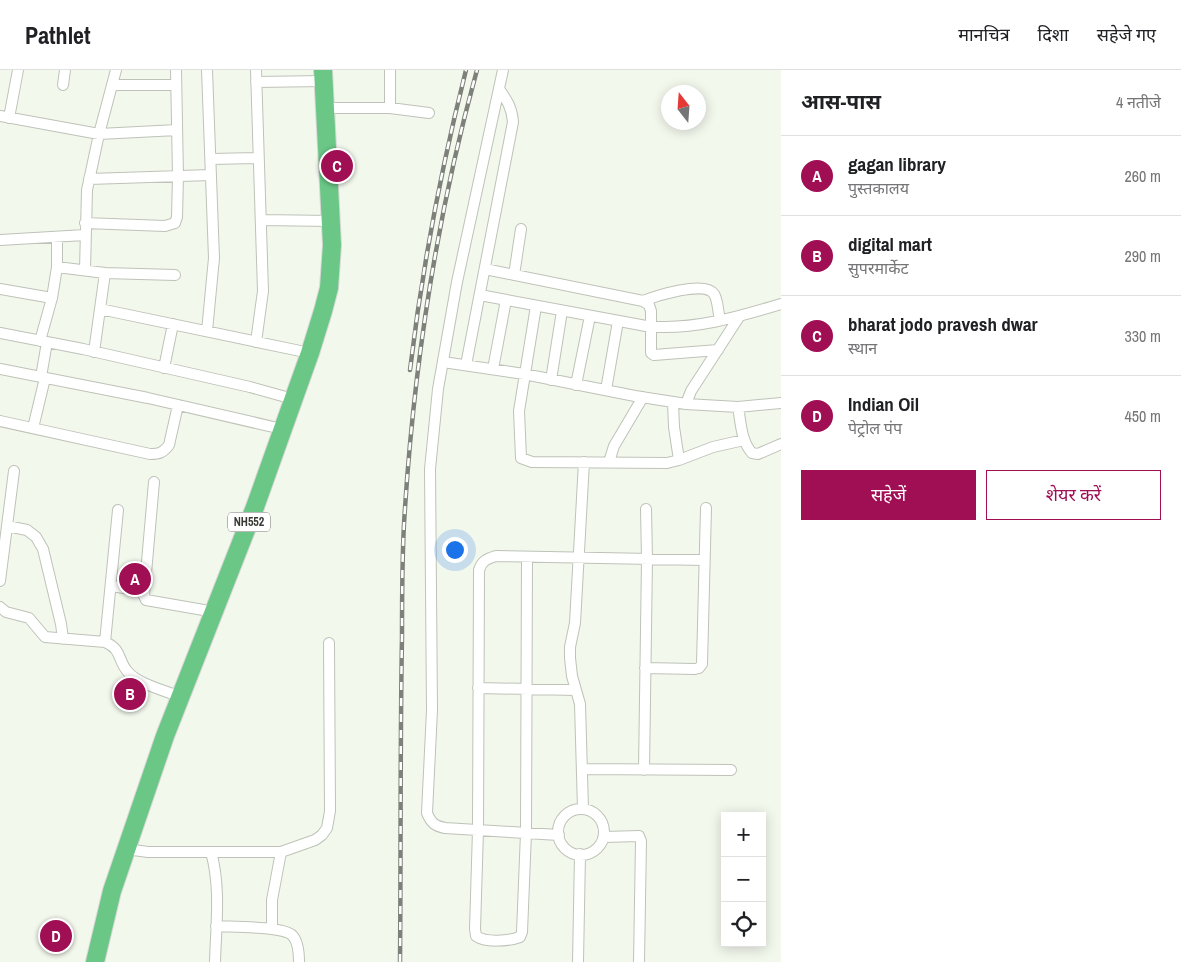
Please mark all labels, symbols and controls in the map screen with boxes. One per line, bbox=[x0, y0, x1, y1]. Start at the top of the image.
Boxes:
text: Pathlet bbox=[25, 19, 91, 51]
text: मानचित्र bbox=[958, 22, 1010, 47]
text: दिशा bbox=[1038, 22, 1069, 47]
text: सहेजे गए bbox=[1097, 22, 1156, 47]
north arrow bbox=[661, 85, 706, 130]
text: आस-पास bbox=[801, 87, 881, 116]
text: 4 नतीजे bbox=[1116, 91, 1161, 113]
pin: C bbox=[321, 147, 353, 185]
text: gagan library bbox=[848, 151, 946, 177]
text: A bbox=[812, 165, 822, 187]
text: 260 m bbox=[1125, 165, 1161, 187]
text: पुस्तकालय bbox=[848, 177, 909, 199]
text: digital mart bbox=[848, 231, 932, 257]
text: B bbox=[812, 245, 822, 267]
text: 290 m bbox=[1125, 245, 1161, 267]
text: सुपरमार्केट bbox=[848, 257, 909, 279]
text: bharat jodo pravesh dwar bbox=[848, 311, 1038, 337]
text: C bbox=[812, 325, 822, 347]
text: 330 m bbox=[1125, 325, 1161, 347]
text: स्थान bbox=[848, 337, 877, 359]
text: Indian Oil bbox=[848, 391, 919, 417]
text: D bbox=[812, 405, 822, 427]
text: 450 m bbox=[1125, 405, 1161, 427]
text: पेट्रोल पंप bbox=[848, 417, 902, 439]
button: सहेजें bbox=[801, 470, 976, 520]
button: शेयर करें bbox=[986, 470, 1161, 520]
road number: NH552 bbox=[228, 512, 270, 532]
your location bbox=[442, 537, 468, 563]
pin: A bbox=[119, 560, 151, 598]
pin: B bbox=[114, 675, 146, 713]
map controls bbox=[721, 812, 766, 947]
button: + bbox=[721, 812, 766, 857]
button: − bbox=[721, 857, 766, 902]
button: locate bbox=[721, 902, 766, 947]
pin: D bbox=[40, 917, 72, 955]

